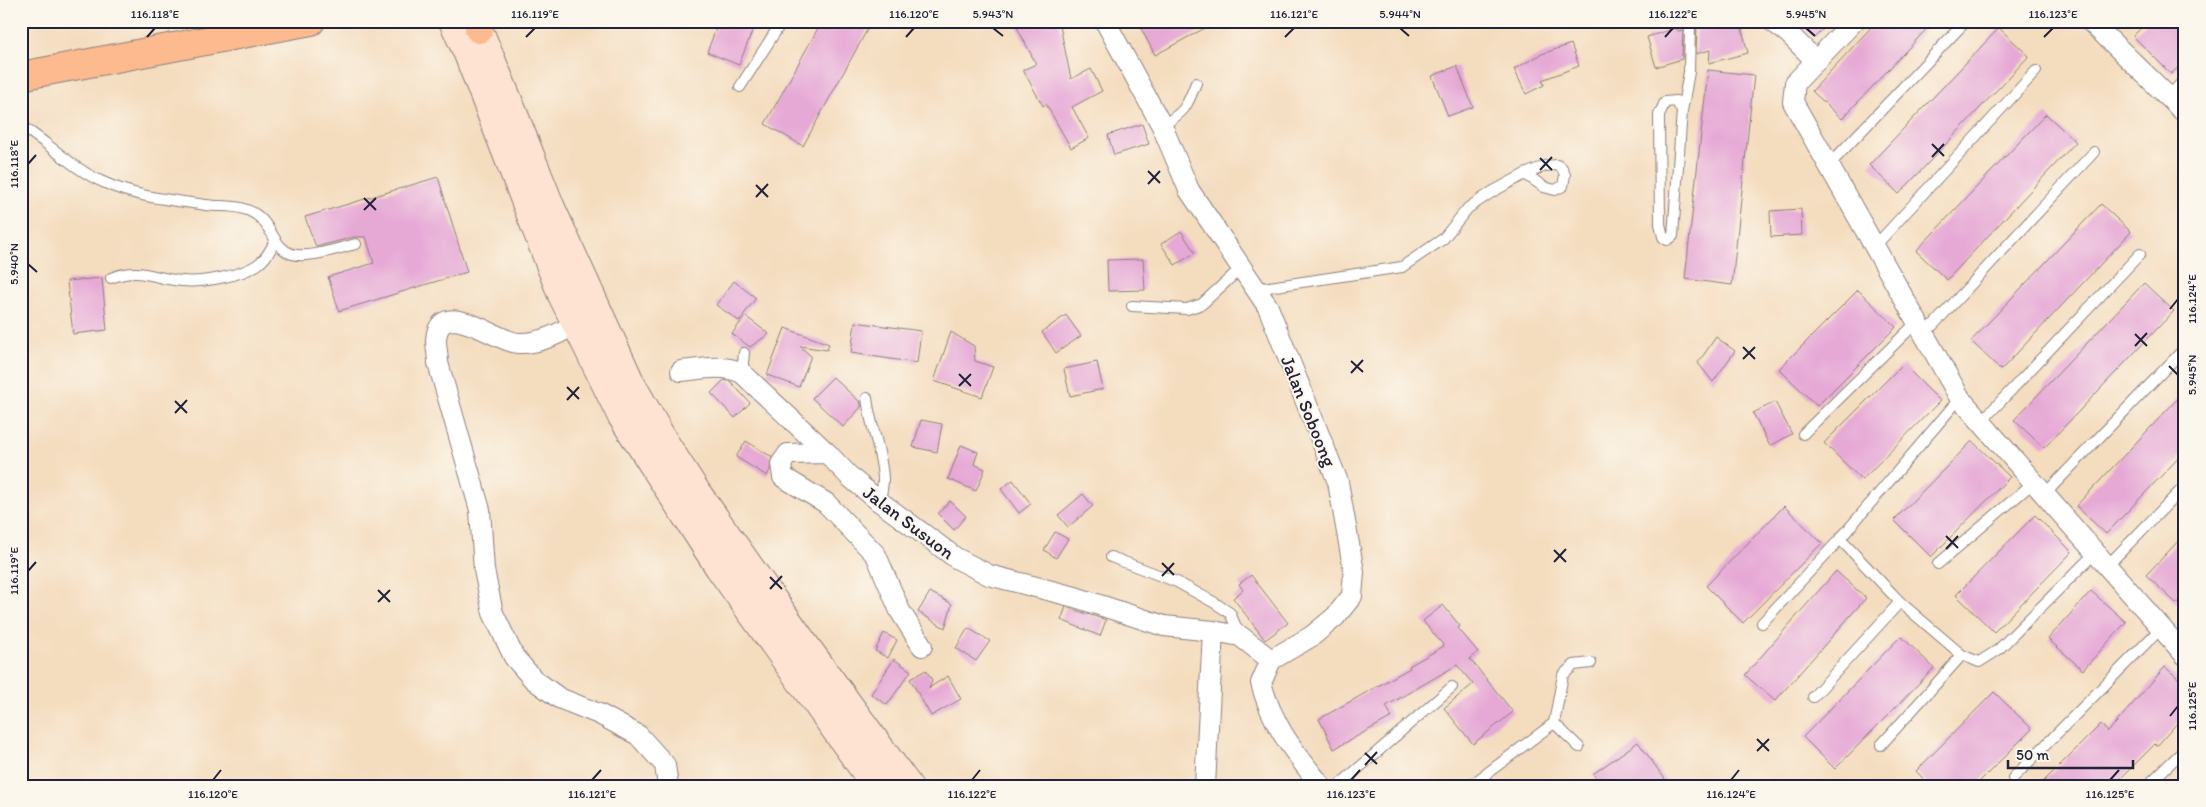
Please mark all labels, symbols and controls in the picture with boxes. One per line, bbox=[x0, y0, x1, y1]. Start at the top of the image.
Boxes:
text: 116.118°E bbox=[131, 7, 180, 21]
text: 116.119°E bbox=[511, 7, 559, 21]
text: 116.120°E bbox=[889, 7, 939, 21]
text: 5.943°N bbox=[973, 7, 1013, 21]
text: 116.121°E bbox=[1270, 7, 1318, 21]
text: 5.944°N bbox=[1379, 7, 1421, 21]
text: 116.122°E bbox=[1649, 7, 1698, 21]
text: 5.945°N bbox=[1786, 7, 1826, 21]
text: 116.123°E bbox=[2028, 7, 2078, 21]
text: 116.118°E bbox=[7, 139, 21, 188]
text: 5.940°N bbox=[7, 243, 21, 285]
text: 116.124°E bbox=[2185, 274, 2199, 324]
street label: Jalan Soboong bbox=[1276, 352, 1341, 470]
text: 5.945°N bbox=[2185, 355, 2199, 395]
street label: Jalan Susuon bbox=[858, 481, 959, 564]
text: 116.119°E bbox=[7, 547, 21, 595]
text: 116.125°E bbox=[2185, 681, 2199, 730]
scale bar bbox=[2008, 737, 2134, 769]
text: 50 m bbox=[2016, 746, 2049, 764]
text: 116.120°E bbox=[188, 787, 238, 801]
text: 116.121°E bbox=[568, 787, 616, 801]
text: 116.122°E bbox=[948, 787, 997, 801]
text: 116.123°E bbox=[1326, 787, 1376, 801]
text: 116.124°E bbox=[1706, 787, 1756, 801]
text: 116.125°E bbox=[2086, 787, 2135, 801]

